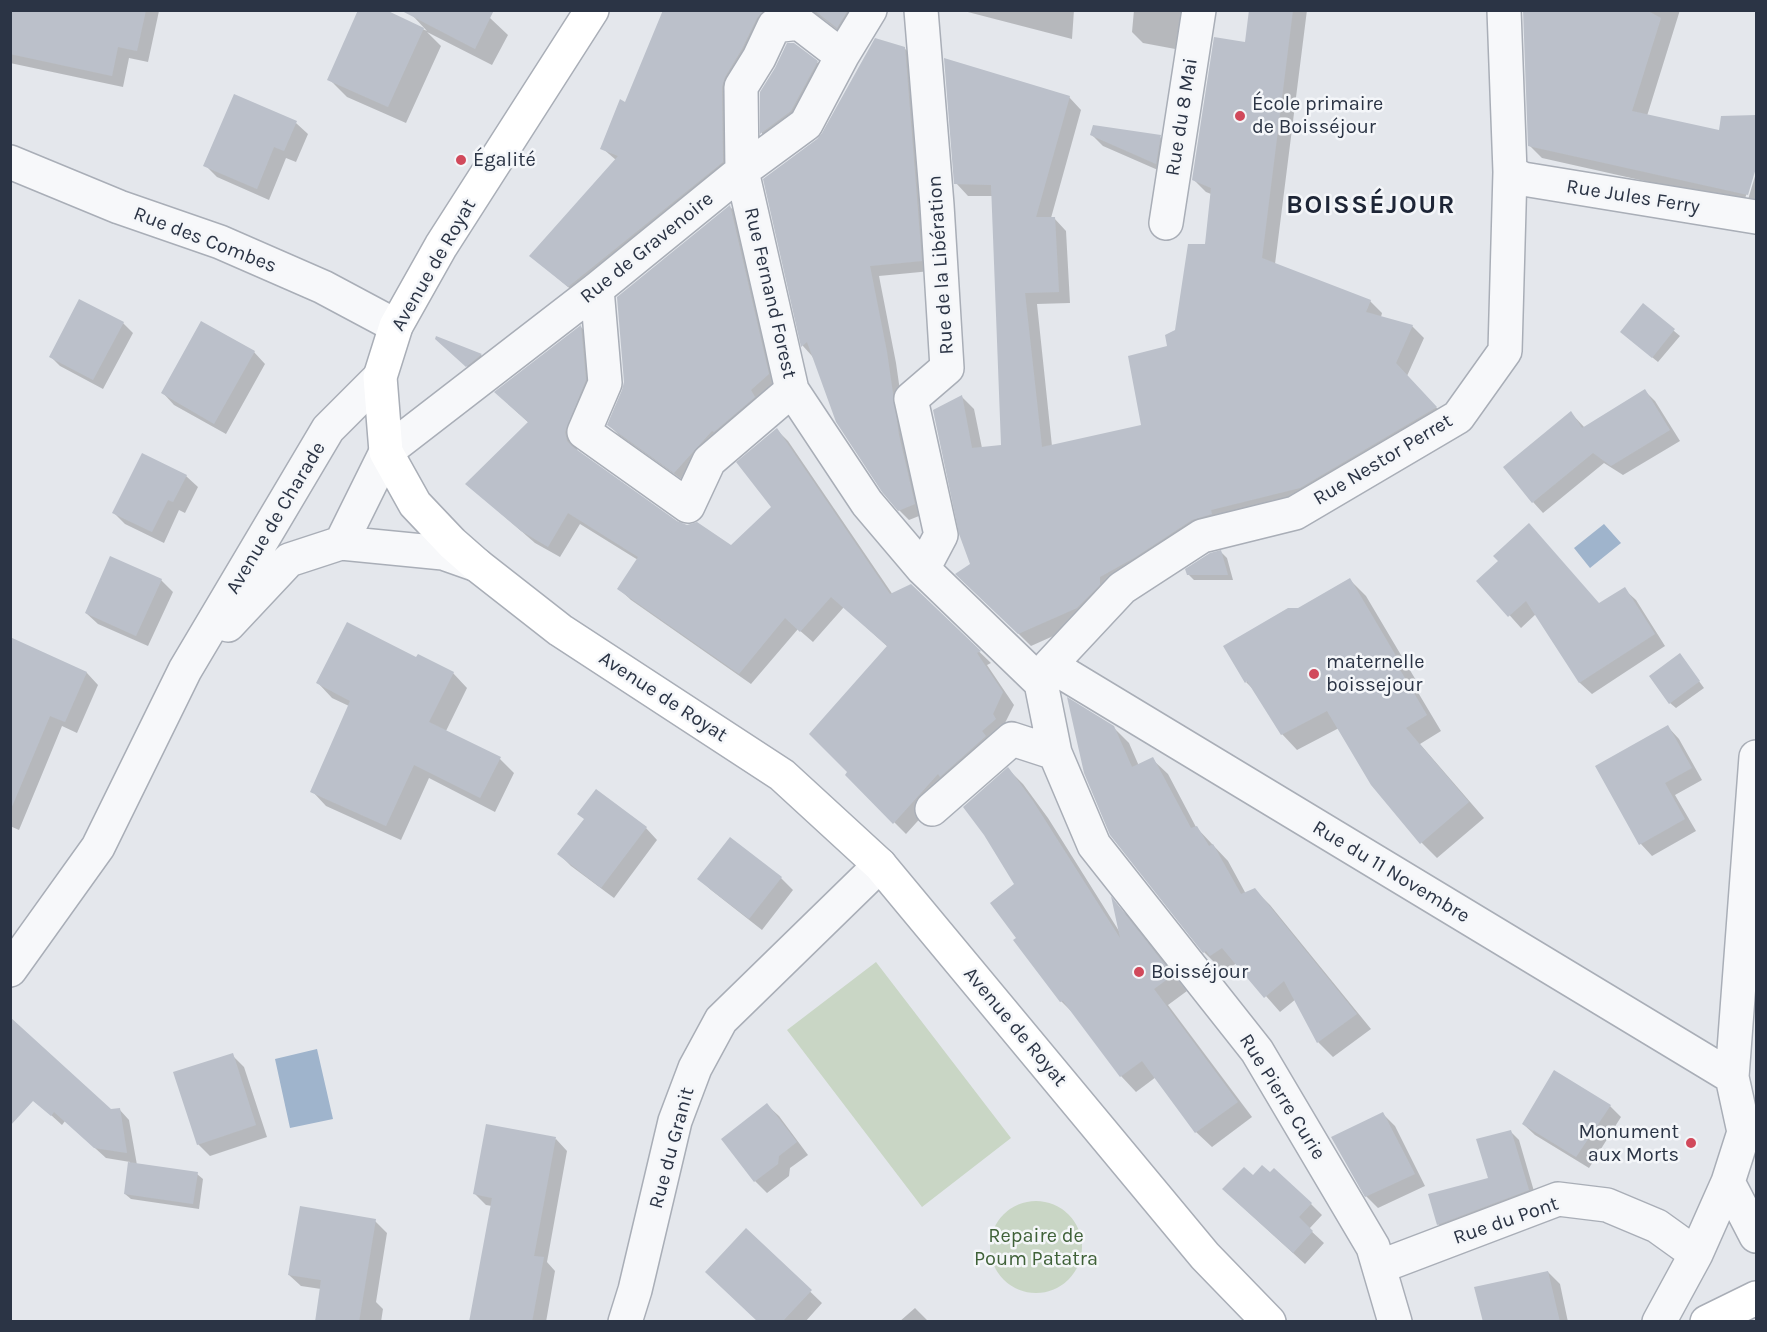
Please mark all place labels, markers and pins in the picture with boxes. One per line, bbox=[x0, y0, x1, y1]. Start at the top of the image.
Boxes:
place label: École primaire de Boisséjour bbox=[1252, 92, 1383, 139]
marker: École primaire de Boisséjour bbox=[1233, 109, 1247, 123]
place label: Égalité bbox=[473, 148, 536, 172]
marker: Égalité bbox=[454, 153, 468, 167]
place label: maternelle boissejour bbox=[1326, 650, 1425, 697]
marker: maternelle boissejour bbox=[1307, 667, 1321, 681]
place label: Boisséjour bbox=[1151, 960, 1248, 984]
marker: Boisséjour bbox=[1132, 965, 1146, 979]
place label: Monument aux Morts bbox=[1578, 1120, 1679, 1167]
marker: Monument aux Morts bbox=[1684, 1136, 1698, 1150]

